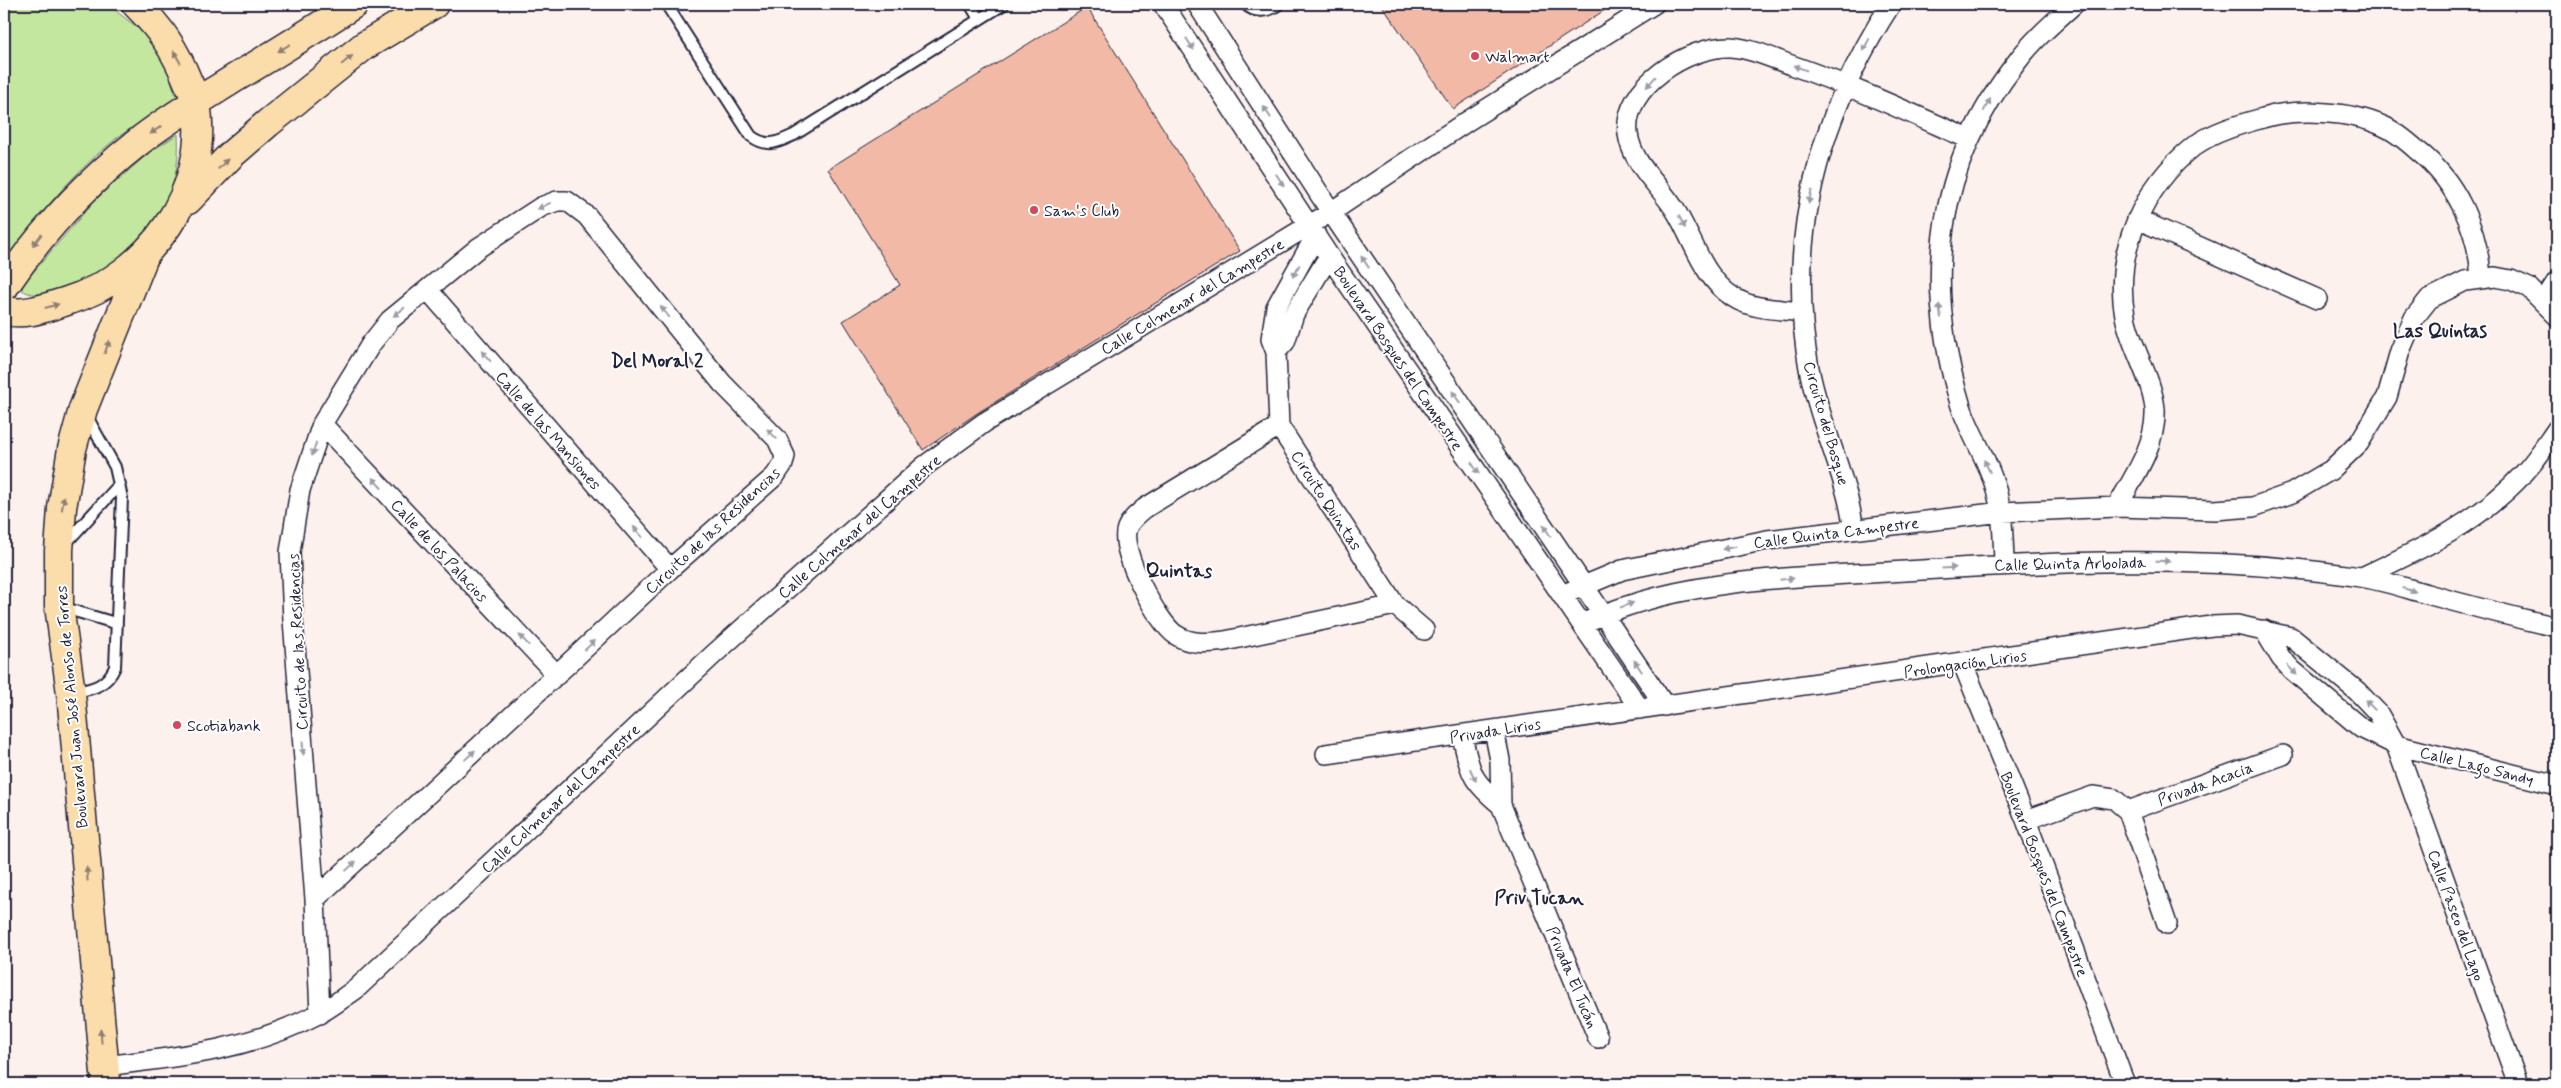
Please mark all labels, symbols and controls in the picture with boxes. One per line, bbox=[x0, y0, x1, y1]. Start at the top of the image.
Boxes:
one-way arrow bbox=[1185, 38, 1195, 51]
one-way arrow bbox=[1862, 38, 1870, 53]
one-way arrow bbox=[277, 44, 290, 53]
place label: Walmart bbox=[1485, 47, 1550, 68]
marker: Walmart bbox=[1469, 50, 1481, 62]
one-way arrow bbox=[173, 51, 182, 64]
one-way arrow bbox=[340, 55, 354, 65]
one-way arrow bbox=[1792, 64, 1807, 71]
one-way arrow bbox=[1645, 76, 1656, 89]
one-way arrow bbox=[1983, 98, 1991, 112]
one-way arrow bbox=[1262, 105, 1271, 119]
one-way arrow bbox=[149, 125, 163, 134]
one-way arrow bbox=[216, 158, 228, 170]
one-way arrow bbox=[1275, 173, 1284, 187]
one-way arrow bbox=[1806, 190, 1814, 205]
place label: Sam's Club bbox=[1044, 201, 1119, 222]
one-way arrow bbox=[537, 203, 551, 211]
marker: Sam's Club bbox=[1028, 204, 1040, 216]
one-way arrow bbox=[1678, 215, 1686, 229]
one-way arrow bbox=[32, 233, 43, 246]
street label: Calle Colmenar del Campestre bbox=[1097, 234, 1288, 360]
one-way arrow bbox=[1360, 255, 1370, 269]
street label: Boulevard Bosques del Campestre bbox=[1328, 263, 1467, 455]
one-way arrow bbox=[1291, 264, 1300, 278]
one-way arrow bbox=[44, 301, 59, 309]
one-way arrow bbox=[1936, 303, 1944, 319]
one-way arrow bbox=[659, 306, 670, 319]
one-way arrow bbox=[393, 307, 406, 318]
district label: Las Quintas bbox=[2393, 319, 2488, 344]
one-way arrow bbox=[104, 340, 111, 355]
district label: Del Moral 2 bbox=[611, 349, 704, 374]
one-way arrow bbox=[480, 350, 491, 363]
street label: Circuito del Bosque bbox=[1798, 359, 1853, 488]
street label: Calle de las Mansiones bbox=[491, 367, 605, 495]
one-way arrow bbox=[1451, 390, 1461, 403]
one-way arrow bbox=[766, 428, 778, 440]
one-way arrow bbox=[310, 441, 317, 456]
street label: Circuito Quintas bbox=[1286, 447, 1366, 555]
street label: Calle Colmenar del Campestre bbox=[774, 450, 946, 604]
one-way arrow bbox=[1983, 459, 1991, 473]
one-way arrow bbox=[1470, 461, 1480, 475]
street label: Circuito de las Residencias bbox=[641, 463, 785, 599]
one-way arrow bbox=[371, 477, 383, 489]
one-way arrow bbox=[59, 495, 67, 511]
street label: Calle de los Palacios bbox=[386, 495, 492, 607]
street label: Calle Quinta Campestre bbox=[1752, 513, 1920, 554]
one-way arrow bbox=[1542, 524, 1552, 538]
one-way arrow bbox=[632, 527, 644, 539]
one-way arrow bbox=[1720, 544, 1736, 552]
street label: Circuito de las Residencias bbox=[283, 553, 314, 731]
street label: Calle Quinta Arbolada bbox=[1994, 553, 2147, 576]
one-way arrow bbox=[2156, 558, 2172, 566]
district label: Quintas bbox=[1146, 559, 1213, 584]
one-way arrow bbox=[1941, 563, 1957, 571]
one-way arrow bbox=[1779, 575, 1795, 583]
street label: Boulevard Juan José Alonso de Torres bbox=[51, 585, 94, 829]
one-way arrow bbox=[2402, 586, 2417, 594]
one-way arrow bbox=[1619, 601, 1634, 608]
one-way arrow bbox=[518, 634, 530, 646]
one-way arrow bbox=[583, 639, 595, 651]
street label: Prolongación Lirios bbox=[1902, 645, 2028, 684]
one-way arrow bbox=[1633, 659, 1643, 673]
one-way arrow bbox=[2286, 663, 2298, 675]
one-way arrow bbox=[2364, 699, 2376, 711]
street label: Privada Lirios bbox=[1448, 714, 1542, 749]
place label: Scotiabank bbox=[187, 716, 261, 737]
marker: Scotiabank bbox=[171, 719, 183, 731]
street label: Calle Colmenar del Campestre bbox=[477, 720, 645, 878]
one-way arrow bbox=[300, 740, 308, 756]
street label: Calle Lago Sandy bbox=[2417, 742, 2536, 792]
one-way arrow bbox=[464, 749, 476, 761]
street label: Privada Acacia bbox=[2155, 757, 2256, 811]
one-way arrow bbox=[1470, 768, 1478, 782]
street label: Boulevard Bosques del Campestre bbox=[1995, 769, 2093, 980]
street label: Calle Paseo del Lago bbox=[2422, 847, 2489, 984]
one-way arrow bbox=[345, 860, 357, 871]
one-way arrow bbox=[83, 866, 91, 882]
district label: Priv Tucan bbox=[1494, 886, 1584, 911]
street label: Privada El Tucán bbox=[1541, 923, 1603, 1032]
one-way arrow bbox=[97, 1027, 105, 1043]

